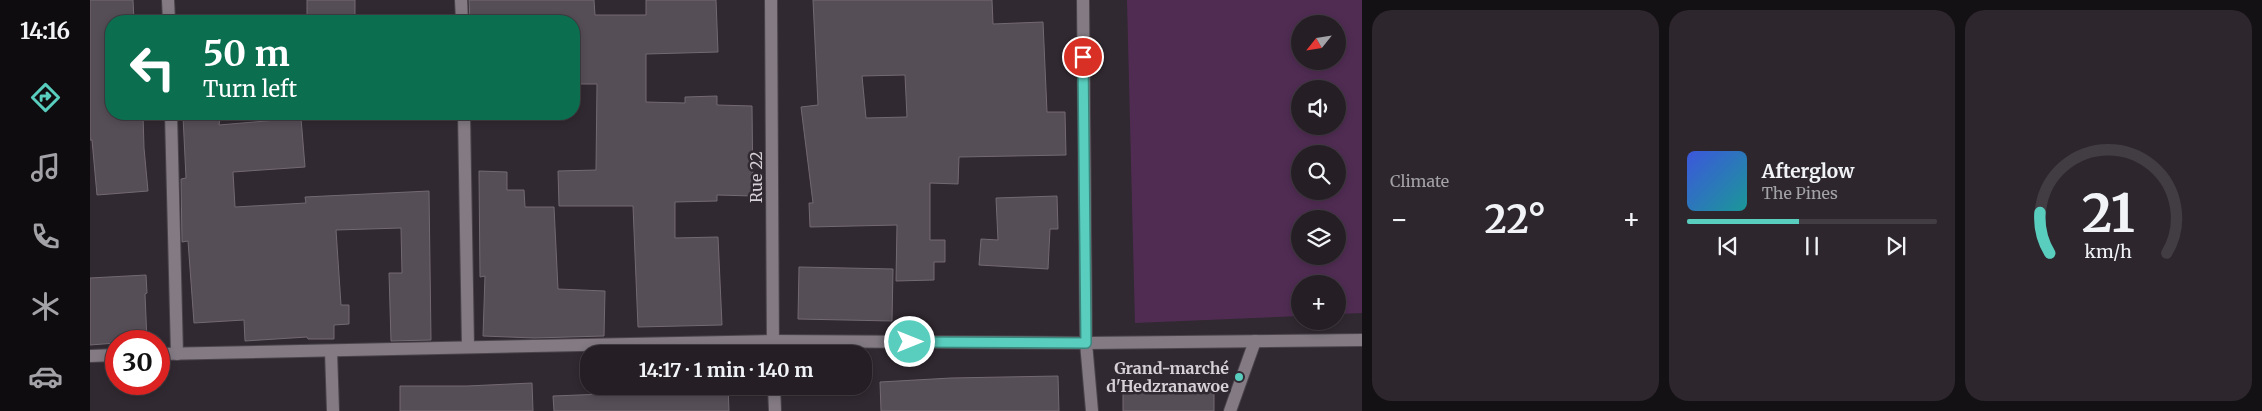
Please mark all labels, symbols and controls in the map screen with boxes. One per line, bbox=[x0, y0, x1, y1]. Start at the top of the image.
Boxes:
north arrow bbox=[1291, 15, 1346, 70]
map controls bbox=[1291, 15, 1346, 330]
text: 14:16 bbox=[20, 17, 70, 45]
text: 50 m bbox=[203, 32, 290, 76]
icon: left bbox=[120, 35, 185, 100]
pin bbox=[1062, 36, 1104, 78]
icon: arrive bbox=[1069, 43, 1097, 71]
text: Turn left bbox=[203, 75, 297, 103]
icon: directions bbox=[28, 80, 63, 115]
button: sound bbox=[1291, 80, 1346, 135]
button: search bbox=[1291, 145, 1346, 200]
icon: music bbox=[28, 150, 63, 185]
street label: Rue 22 bbox=[746, 151, 766, 203]
text: Afterglow bbox=[1762, 159, 1854, 183]
text: Climate bbox=[1390, 171, 1449, 191]
text: 21 bbox=[2082, 181, 2135, 246]
text: The Pines bbox=[1762, 183, 1838, 203]
text: 22° bbox=[1485, 196, 1546, 243]
text: − bbox=[1390, 201, 1409, 237]
text: + bbox=[1622, 201, 1641, 237]
button: layers bbox=[1291, 210, 1346, 265]
icon: phone bbox=[28, 219, 63, 254]
icon: previous bbox=[1714, 232, 1742, 260]
icon: pause bbox=[1798, 232, 1826, 260]
icon: next bbox=[1882, 232, 1910, 260]
text: km/h bbox=[2085, 240, 2132, 263]
button: + bbox=[1291, 275, 1346, 330]
icon: climate bbox=[28, 289, 63, 324]
position arrow bbox=[883, 315, 935, 367]
speed limit sign: 30 bbox=[105, 330, 170, 395]
text: 14:17 · 1 min · 140 m bbox=[639, 358, 813, 382]
place label: Grand-marché d'Hedzranawoe bbox=[1106, 358, 1229, 396]
icon: car bbox=[28, 359, 63, 394]
marker: Grand-marché d'Hedzranawoe bbox=[1233, 371, 1245, 383]

